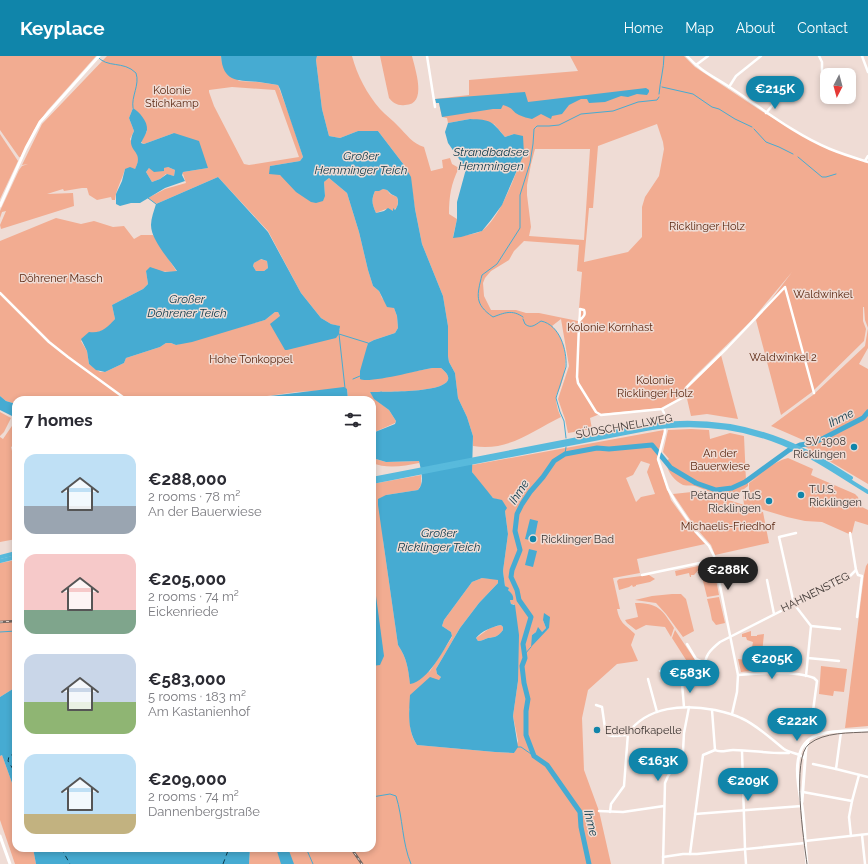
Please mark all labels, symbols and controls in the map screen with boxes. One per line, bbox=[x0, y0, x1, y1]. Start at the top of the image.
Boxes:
text: Keyplace bbox=[20, 17, 105, 39]
text: Home bbox=[624, 20, 663, 36]
text: Map bbox=[685, 20, 714, 36]
text: About bbox=[736, 20, 775, 36]
text: Contact bbox=[797, 20, 848, 36]
north arrow bbox=[820, 68, 856, 104]
map controls bbox=[820, 68, 856, 104]
pin: €215K bbox=[747, 76, 803, 110]
text: €215K bbox=[755, 81, 795, 96]
park label: Kolonie Stichkamp bbox=[145, 84, 199, 110]
water label: Strandbadsee Hemmingen bbox=[452, 145, 529, 173]
water label: Großer Hemminger Teich bbox=[315, 149, 408, 177]
park label: Ricklinger Holz bbox=[669, 220, 746, 233]
park label: Döhrener Masch bbox=[19, 272, 103, 285]
park label: Waldwinkel bbox=[793, 288, 853, 301]
water label: Großer Döhrener Teich bbox=[147, 292, 227, 320]
park label: Kolonie Kornhast bbox=[567, 321, 653, 334]
park label: Waldwinkel 2 bbox=[749, 351, 817, 364]
park label: Hohe Tonkoppel bbox=[209, 353, 293, 366]
park label: Kolonie Ricklinger Holz bbox=[617, 374, 694, 400]
water label: Ihme bbox=[826, 405, 857, 430]
icon: filters bbox=[342, 409, 364, 431]
text: 7 homes bbox=[24, 410, 93, 430]
street label: SÜDSCHNELLWEG bbox=[575, 412, 674, 441]
place label: SV 1908 Ricklingen bbox=[793, 435, 846, 461]
marker: SV 1908 Ricklingen bbox=[849, 442, 859, 452]
park label: An der Bauerwiese bbox=[690, 447, 750, 473]
text: €288,000 bbox=[148, 469, 227, 489]
icon: home bbox=[56, 470, 104, 518]
water label: Ihme bbox=[506, 477, 532, 507]
place label: T.U.S. Ricklingen bbox=[809, 483, 862, 509]
text: 2 rooms · 78 m² bbox=[148, 489, 240, 504]
place label: Pétanque TuS Ricklingen bbox=[691, 489, 761, 515]
marker: T.U.S. Ricklingen bbox=[796, 490, 806, 500]
marker: Pétanque TuS Ricklingen bbox=[764, 496, 774, 506]
text: An der Bauerwiese bbox=[148, 504, 262, 519]
park label: Michaelis-Friedhof bbox=[681, 520, 776, 533]
water label: Großer Ricklinger Teich bbox=[398, 526, 481, 554]
place label: Ricklinger Bad bbox=[541, 533, 614, 546]
marker: Ricklinger Bad bbox=[528, 534, 538, 544]
pin: €288K bbox=[700, 557, 756, 591]
text: €288K bbox=[707, 562, 749, 577]
text: €205,000 bbox=[148, 569, 226, 589]
icon: home bbox=[56, 570, 104, 618]
street label: HAHNENSTEG bbox=[779, 570, 852, 615]
text: 2 rooms · 74 m² bbox=[148, 589, 239, 604]
text: Eickenriede bbox=[148, 604, 218, 619]
pin: €205K bbox=[744, 646, 800, 680]
text: €205K bbox=[751, 651, 793, 666]
pin: €583K bbox=[662, 660, 718, 694]
text: €583K bbox=[669, 665, 711, 680]
text: €583,000 bbox=[148, 669, 226, 689]
icon: home bbox=[56, 670, 104, 718]
text: 5 rooms · 183 m² bbox=[148, 689, 246, 704]
text: Am Kastanienhof bbox=[148, 704, 250, 719]
pin: €222K bbox=[769, 708, 825, 742]
text: €222K bbox=[776, 713, 818, 728]
place label: Edelhofkapelle bbox=[605, 724, 682, 737]
marker: Edelhofkapelle bbox=[592, 725, 602, 735]
pin: €163K bbox=[630, 748, 686, 782]
text: €163K bbox=[638, 753, 678, 768]
pin: €209K bbox=[720, 768, 776, 802]
text: €209,000 bbox=[148, 769, 227, 789]
icon: home bbox=[56, 770, 104, 818]
text: €209K bbox=[727, 773, 769, 788]
text: 2 rooms · 74 m² bbox=[148, 789, 239, 804]
text: Dannenbergstraße bbox=[148, 804, 260, 819]
water label: Ihme bbox=[581, 808, 601, 838]

